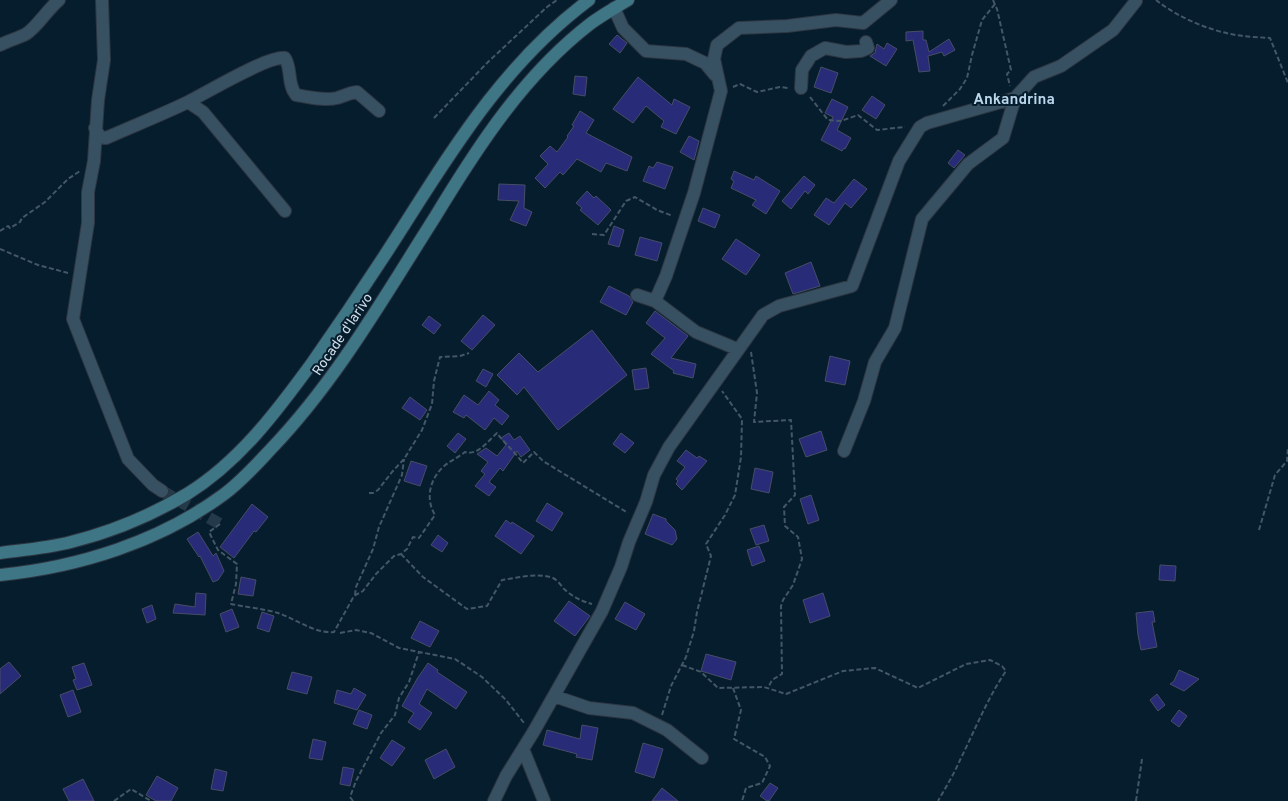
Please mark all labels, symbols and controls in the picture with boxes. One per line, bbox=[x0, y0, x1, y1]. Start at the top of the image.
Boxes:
district label: Ankandrina bbox=[973, 91, 1055, 110]
street label: Rocade d'Iarivo bbox=[309, 290, 377, 379]

